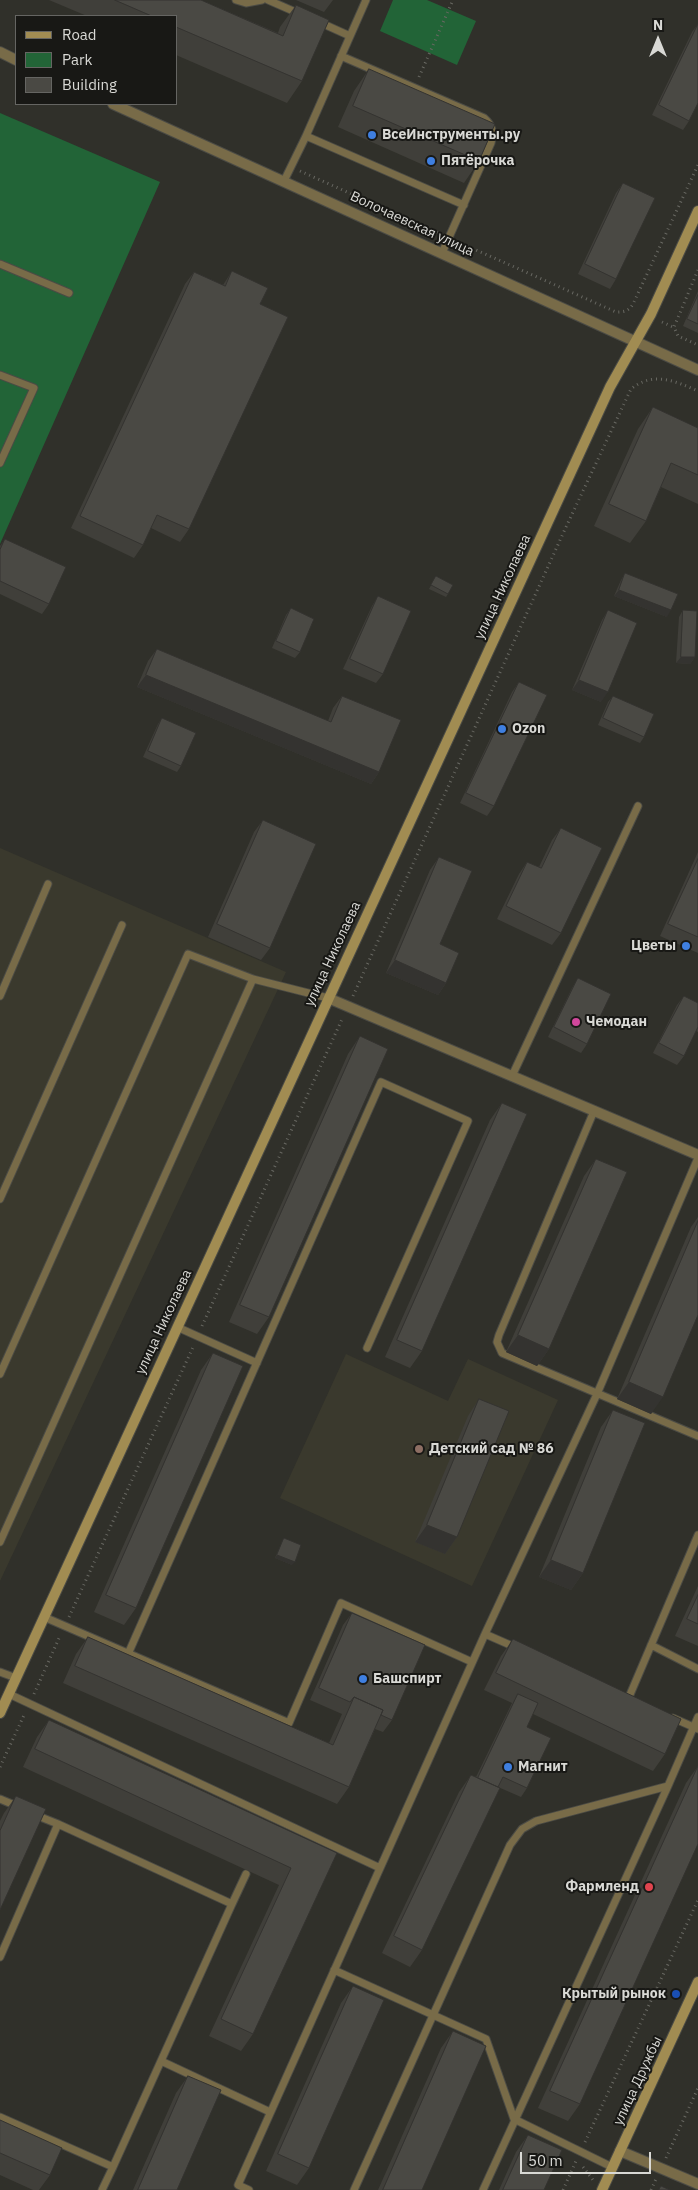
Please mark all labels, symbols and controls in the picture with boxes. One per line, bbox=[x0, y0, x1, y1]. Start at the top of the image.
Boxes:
legend bbox=[15, 15, 178, 105]
north arrow bbox=[633, 15, 683, 65]
text: N bbox=[653, 16, 663, 34]
text: Road bbox=[62, 25, 97, 44]
text: Park bbox=[62, 50, 92, 69]
text: Building bbox=[62, 75, 117, 94]
place label: ВсеИнструменты.ру bbox=[382, 127, 520, 143]
marker: ВсеИнструменты.ру bbox=[366, 129, 378, 141]
place label: Пятёрочка bbox=[441, 153, 514, 169]
marker: Пятёрочка bbox=[425, 155, 437, 167]
street label: Волочаевская улица bbox=[347, 188, 477, 260]
street label: улица Николаева bbox=[471, 532, 535, 642]
place label: Ozon bbox=[512, 721, 545, 737]
marker: Ozon bbox=[496, 723, 508, 735]
street label: улица Николаева bbox=[301, 899, 365, 1009]
place label: Цветы bbox=[631, 938, 676, 954]
marker: Цветы bbox=[680, 940, 692, 952]
place label: Чемодан bbox=[586, 1014, 647, 1030]
marker: Чемодан bbox=[570, 1016, 582, 1028]
street label: улица Николаева bbox=[132, 1267, 196, 1377]
place label: Детский сад № 86 bbox=[429, 1441, 554, 1457]
marker: Детский сад № 86 bbox=[413, 1443, 425, 1455]
place label: Башспирт bbox=[373, 1671, 441, 1687]
marker: Башспирт bbox=[357, 1673, 369, 1685]
place label: Магнит bbox=[518, 1759, 568, 1775]
marker: Магнит bbox=[502, 1761, 514, 1773]
place label: Фармленд bbox=[566, 1879, 639, 1895]
marker: Фармленд bbox=[643, 1881, 655, 1893]
place label: Крытый рынок bbox=[562, 1986, 666, 2002]
marker: Крытый рынок bbox=[670, 1988, 682, 2000]
street label: улица Дружбы bbox=[610, 2034, 666, 2128]
scale bar bbox=[523, 2142, 654, 2174]
text: 50 m bbox=[528, 2151, 563, 2170]

